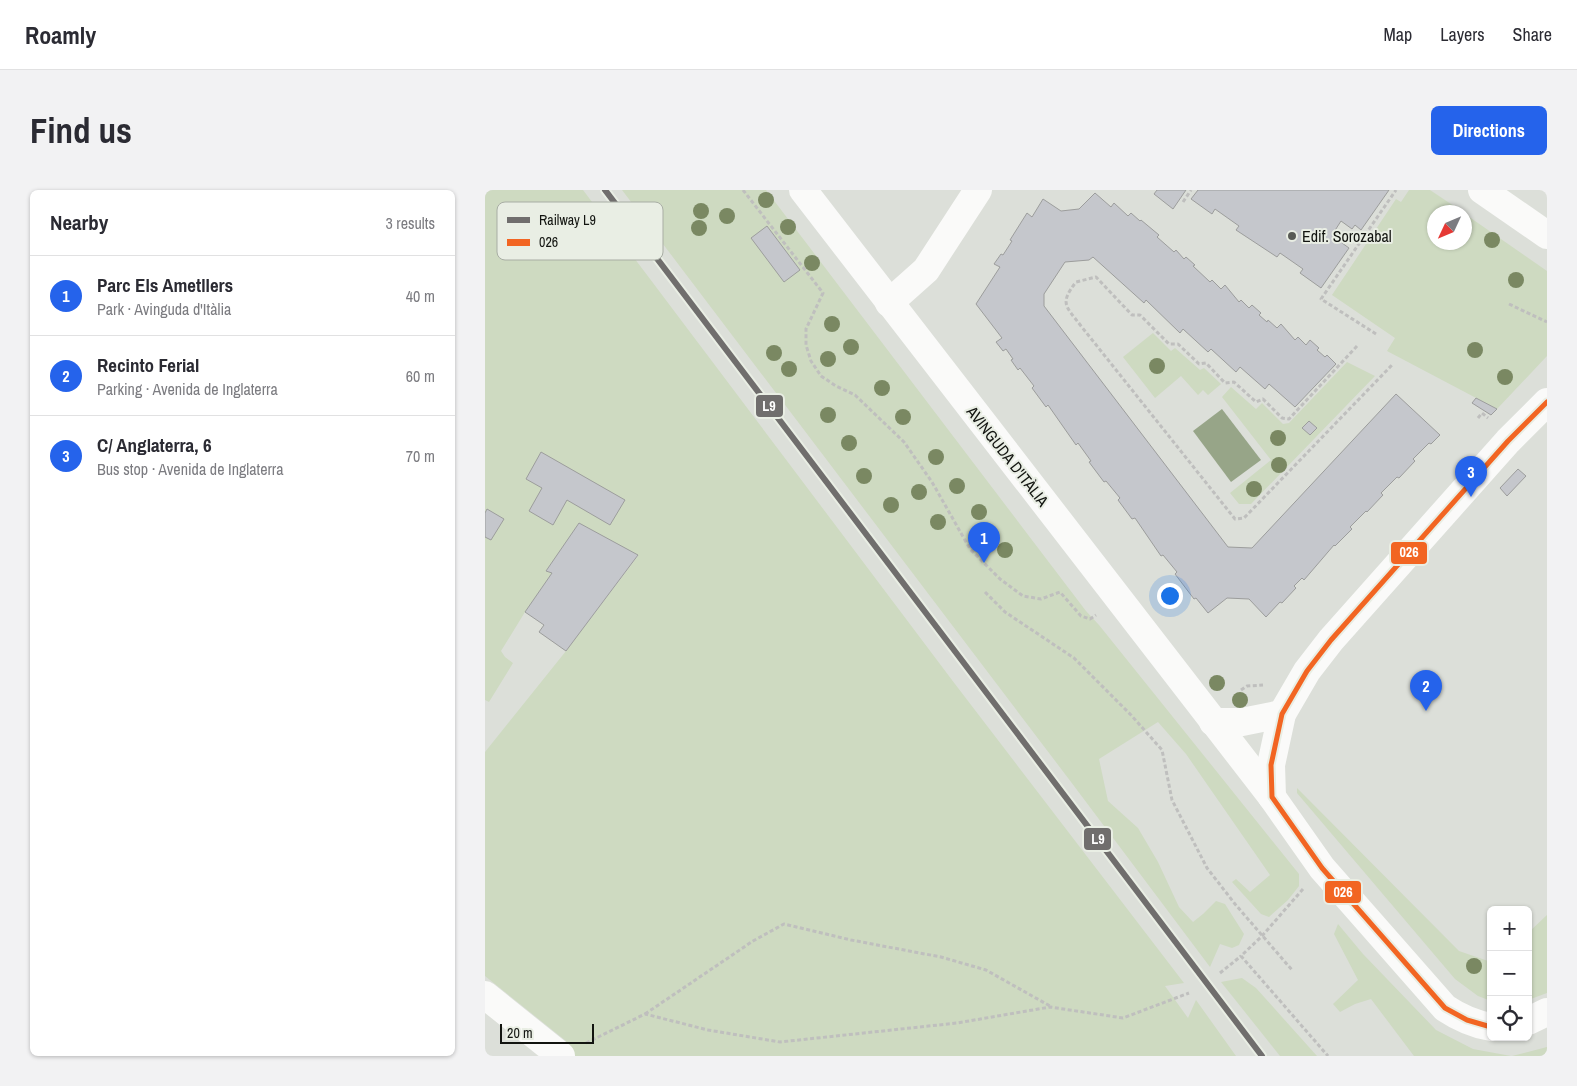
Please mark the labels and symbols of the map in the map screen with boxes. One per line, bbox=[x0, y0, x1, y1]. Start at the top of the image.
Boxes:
legend bbox=[497, 202, 663, 260]
north arrow bbox=[1427, 205, 1472, 250]
text: Railway L9 bbox=[539, 211, 596, 229]
place label: Edif. Sorozabal bbox=[1302, 225, 1392, 247]
marker: Edif. Sorozabal bbox=[1286, 230, 1298, 242]
text: 026 bbox=[539, 233, 558, 251]
line badge: L9 bbox=[755, 394, 784, 418]
text: L9 bbox=[762, 397, 776, 415]
street label: AVINGUDA D'ITÀLIA bbox=[961, 401, 1054, 511]
pin: 3 bbox=[1455, 456, 1487, 497]
pin: 1 bbox=[968, 522, 1000, 563]
line badge: 026 bbox=[1390, 541, 1428, 565]
text: 026 bbox=[1399, 543, 1419, 561]
your location bbox=[1157, 583, 1183, 609]
pin: 2 bbox=[1410, 670, 1442, 711]
line badge: L9 bbox=[1083, 827, 1112, 851]
text: L9 bbox=[1091, 830, 1105, 848]
line badge: 026 bbox=[1324, 880, 1362, 904]
text: 026 bbox=[1333, 883, 1353, 901]
scale bar bbox=[500, 1021, 594, 1044]

